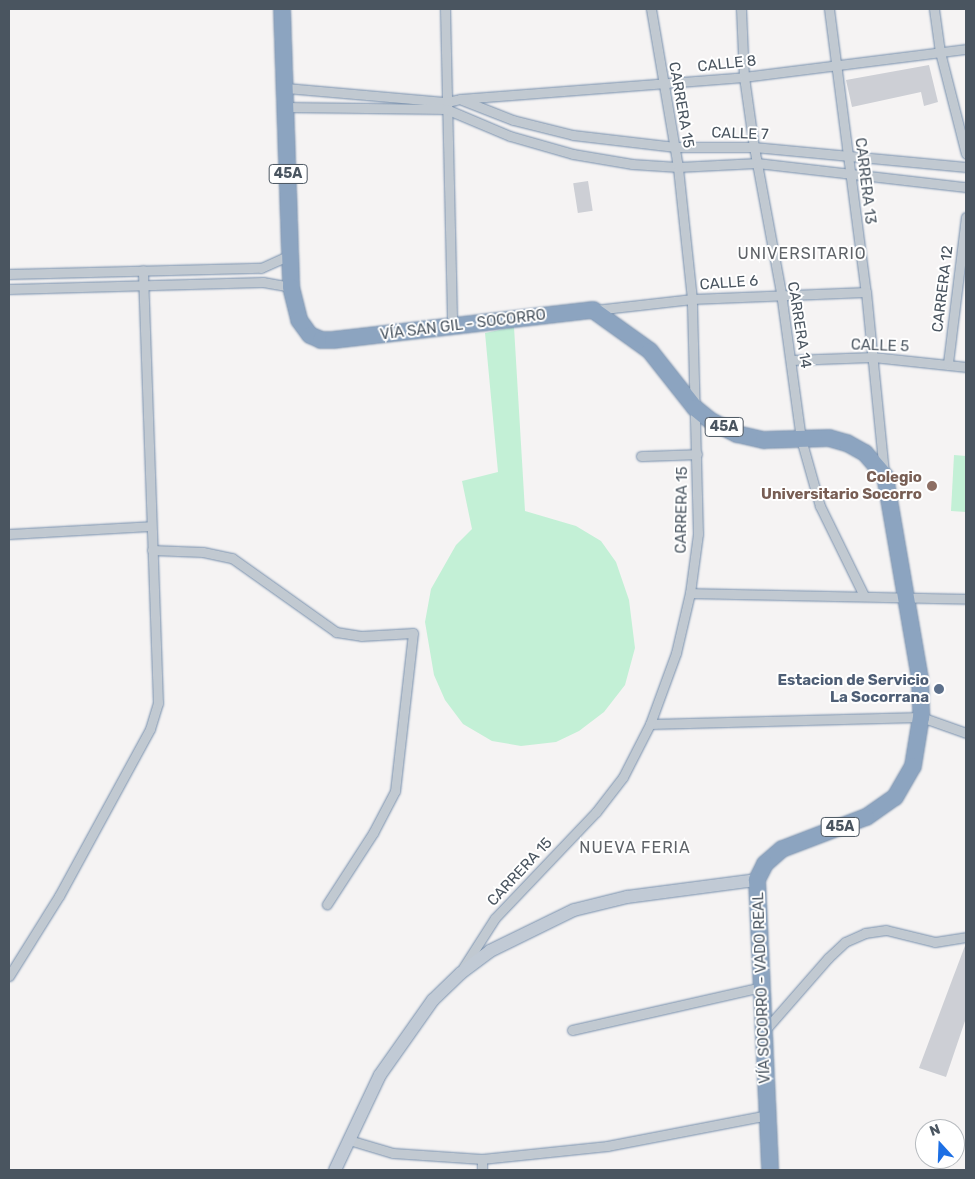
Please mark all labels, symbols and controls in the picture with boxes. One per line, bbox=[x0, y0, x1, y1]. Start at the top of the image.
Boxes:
street label: CALLE 8 bbox=[697, 52, 757, 76]
street label: CARRERA 15 bbox=[665, 60, 697, 150]
street label: CALLE 7 bbox=[711, 124, 769, 144]
street label: CARRERA 13 bbox=[851, 136, 879, 226]
road number: 45A bbox=[268, 162, 308, 185]
district label: UNIVERSITARIO bbox=[736, 244, 868, 264]
street label: CARRERA 12 bbox=[929, 245, 957, 333]
street label: CALLE 6 bbox=[699, 272, 759, 294]
street label: CARRERA 14 bbox=[783, 280, 815, 370]
street label: VÍA SAN GIL - SOCORRO bbox=[379, 306, 547, 344]
street label: CALLE 5 bbox=[850, 336, 910, 356]
road number: 45A bbox=[704, 416, 744, 438]
street label: CARRERA 15 bbox=[672, 466, 692, 554]
place label: Colegio Universitario Socorro bbox=[761, 468, 922, 503]
marker: Colegio Universitario Socorro bbox=[926, 480, 938, 492]
place label: Estacion de Servicio La Socorrana bbox=[777, 671, 929, 706]
marker: Estacion de Servicio La Socorrana bbox=[933, 683, 945, 695]
road number: 45A bbox=[820, 816, 860, 839]
street label: CARRERA 15 bbox=[484, 834, 556, 910]
district label: NUEVA FERIA bbox=[578, 838, 692, 858]
street label: VÍA SOCORRO - VADO REAL bbox=[750, 892, 774, 1084]
north arrow bbox=[915, 1119, 965, 1169]
text: N bbox=[927, 1121, 943, 1140]

